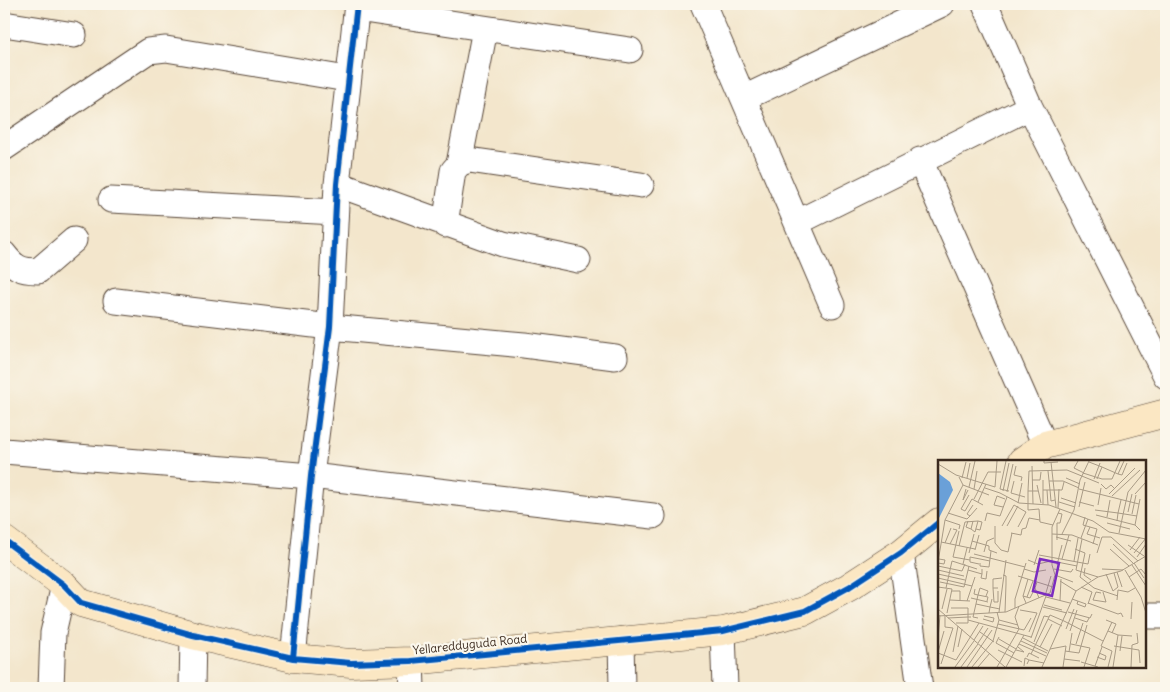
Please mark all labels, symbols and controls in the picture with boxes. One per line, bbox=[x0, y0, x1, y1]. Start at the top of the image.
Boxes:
inset map bbox=[938, 460, 1145, 667]
street label: Yellareddyguda Road bbox=[412, 631, 528, 657]

